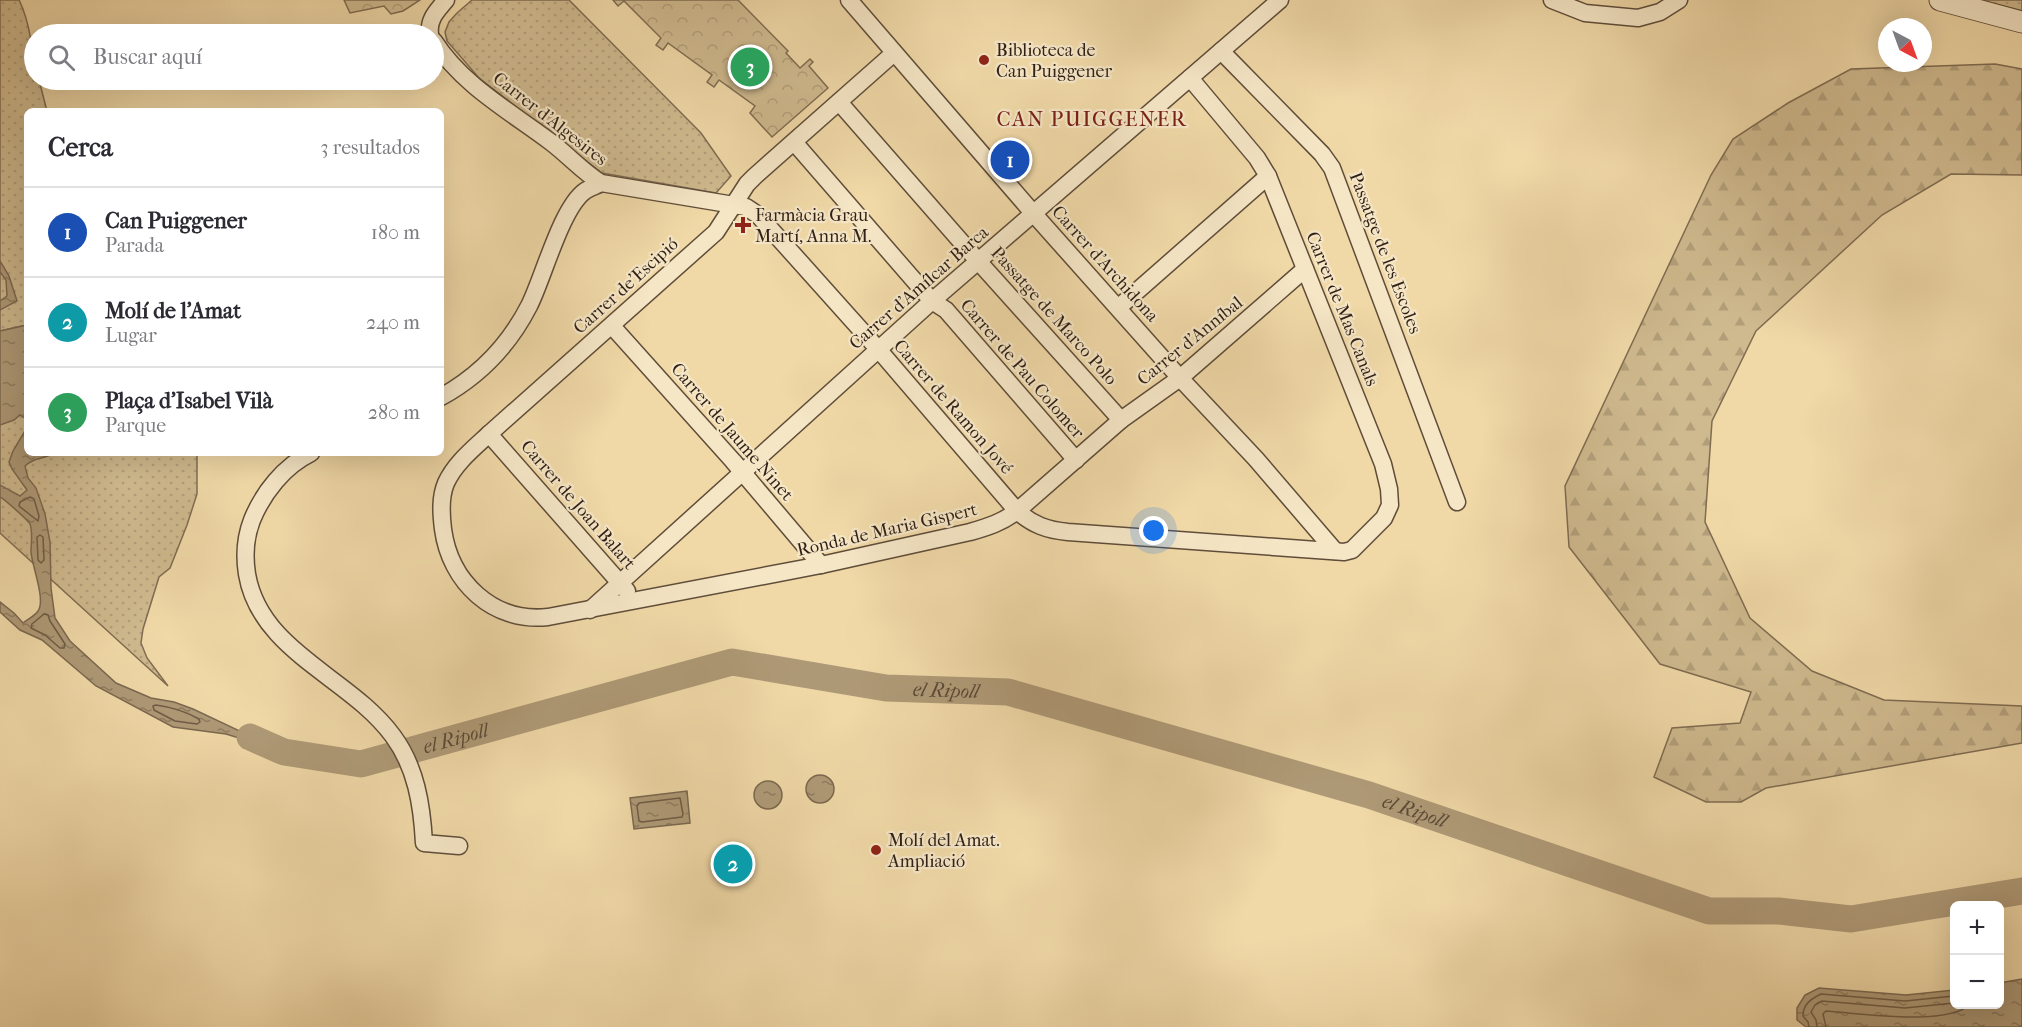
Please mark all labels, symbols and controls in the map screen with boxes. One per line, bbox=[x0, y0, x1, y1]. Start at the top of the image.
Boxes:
north arrow bbox=[1878, 18, 1932, 72]
search box bbox=[24, 24, 444, 90]
place label: Biblioteca de Can Puiggener bbox=[996, 40, 1112, 82]
icon: search bbox=[45, 41, 78, 74]
text: Buscar aquí bbox=[93, 44, 202, 70]
pin: 3 bbox=[730, 44, 770, 90]
marker: Biblioteca de Can Puiggener bbox=[977, 53, 991, 67]
street label: Carrer d'Algesires bbox=[489, 68, 612, 170]
district label: CAN PUIGGENER bbox=[996, 107, 1188, 131]
text: Cerca bbox=[48, 132, 113, 163]
text: 3 resultados bbox=[320, 136, 420, 159]
pin: 1 bbox=[990, 138, 1030, 182]
street label: Passatge de les Escoles bbox=[1345, 169, 1426, 337]
street label: Carrer d'Archidona bbox=[1047, 202, 1163, 327]
place label: Farmàcia Grau Martí, Anna M. bbox=[755, 205, 872, 247]
text: Can Puiggener bbox=[105, 208, 247, 234]
marker: Farmàcia Grau Martí, Anna M. bbox=[736, 218, 750, 232]
text: 1 bbox=[64, 221, 71, 244]
text: 180 m bbox=[371, 221, 420, 244]
street label: Carrer d'Amílcar Barca bbox=[845, 221, 993, 354]
street label: Carrer de Mas Canals bbox=[1301, 229, 1383, 390]
text: Parada bbox=[105, 234, 164, 257]
street label: Carrer de'Escipió bbox=[569, 234, 683, 338]
street label: Passatge de Marco Polo bbox=[986, 243, 1122, 389]
street label: Carrer d'Anníbal bbox=[1133, 292, 1247, 390]
street label: Carrer de Pau Colomer bbox=[956, 295, 1089, 443]
text: Molí de l'Amat bbox=[105, 298, 241, 324]
text: 2 bbox=[62, 311, 73, 334]
text: 240 m bbox=[366, 311, 420, 334]
text: Lugar bbox=[105, 324, 157, 347]
street label: Carrer de Ramon Jové bbox=[889, 335, 1017, 479]
street label: Carrer de Jaume Ninet bbox=[666, 359, 798, 506]
text: Plaça d'Isabel Vilà bbox=[105, 388, 273, 414]
text: 3 bbox=[63, 401, 72, 424]
text: 280 m bbox=[368, 401, 420, 424]
text: Parque bbox=[105, 414, 166, 437]
street label: Carrer de Joan Balart bbox=[516, 436, 640, 574]
street label: Ronda de Maria Gispert bbox=[795, 499, 980, 561]
your location bbox=[1139, 516, 1168, 545]
water label: el Ripoll bbox=[913, 677, 981, 703]
water label: el Ripoll bbox=[420, 718, 492, 758]
water label: el Ripoll bbox=[1380, 789, 1452, 833]
place label: Molí del Amat. Ampliació bbox=[887, 830, 1000, 872]
pin: 2 bbox=[714, 842, 752, 886]
marker: Molí del Amat. Ampliació bbox=[869, 843, 883, 857]
map controls bbox=[1950, 901, 2004, 1009]
button: + bbox=[1950, 901, 2004, 955]
button: − bbox=[1950, 955, 2004, 1009]

